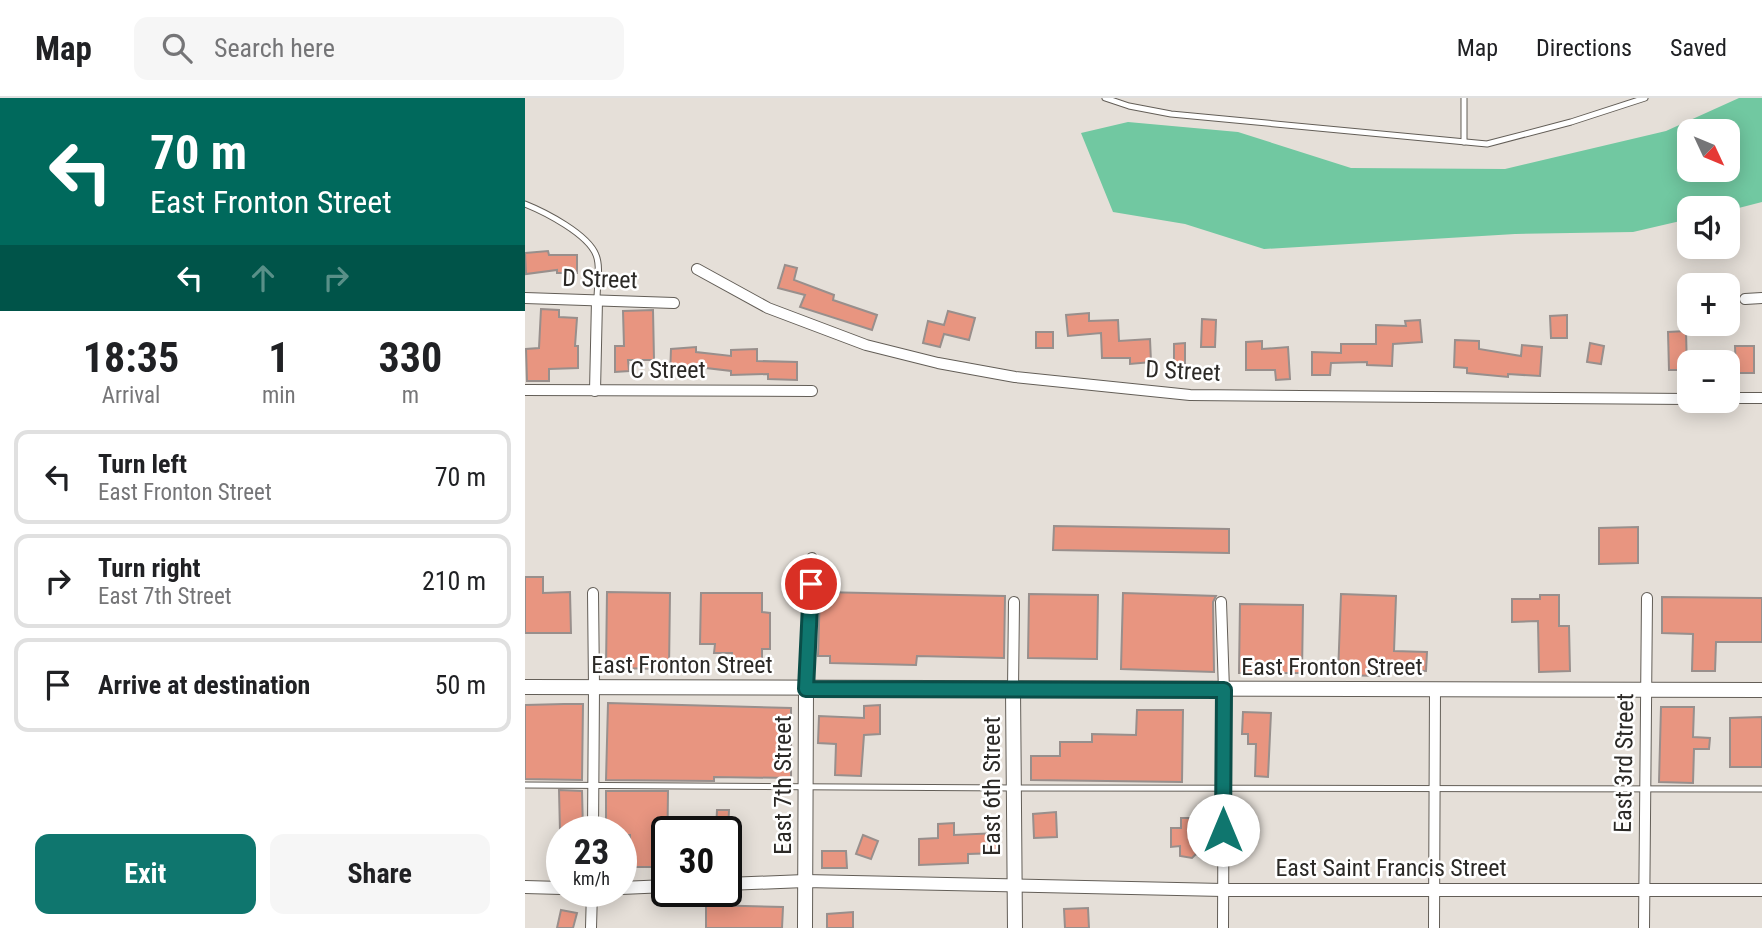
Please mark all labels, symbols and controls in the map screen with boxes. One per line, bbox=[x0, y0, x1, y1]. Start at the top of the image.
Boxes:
search box bbox=[134, 17, 624, 80]
text: Map bbox=[35, 29, 92, 68]
icon: search bbox=[158, 29, 196, 67]
text: Search here bbox=[214, 33, 335, 63]
text: Map bbox=[1457, 34, 1498, 62]
text: Directions bbox=[1536, 34, 1632, 62]
text: Saved bbox=[1670, 34, 1727, 62]
north arrow bbox=[1677, 119, 1739, 182]
map controls bbox=[1677, 119, 1740, 413]
text: 70 m bbox=[150, 124, 247, 181]
icon: left bbox=[35, 126, 126, 217]
text: East Fronton Street bbox=[150, 183, 392, 221]
button: sound bbox=[1677, 196, 1740, 259]
icon: left bbox=[171, 259, 209, 297]
icon: ahead bbox=[244, 259, 282, 297]
icon: right bbox=[317, 259, 355, 297]
street label: D Street bbox=[562, 264, 638, 294]
button: + bbox=[1677, 273, 1740, 336]
text: 18:35 bbox=[83, 333, 179, 382]
text: 1 bbox=[268, 333, 289, 382]
text: 330 bbox=[378, 333, 442, 382]
button: − bbox=[1677, 350, 1740, 413]
street label: D Street bbox=[1145, 355, 1221, 387]
street label: C Street bbox=[630, 356, 706, 384]
text: Arrival bbox=[102, 382, 160, 409]
text: min bbox=[262, 382, 296, 409]
text: m bbox=[402, 382, 419, 409]
text: Turn left bbox=[98, 449, 187, 479]
icon: left bbox=[39, 458, 77, 496]
text: 70 m bbox=[435, 462, 486, 492]
text: East Fronton Street bbox=[98, 479, 272, 506]
text: Turn right bbox=[98, 553, 200, 583]
pin bbox=[781, 554, 841, 614]
icon: right bbox=[39, 562, 77, 600]
icon: arrive bbox=[792, 565, 830, 603]
text: 210 m bbox=[422, 566, 486, 596]
text: East 7th Street bbox=[98, 583, 231, 610]
street label: East Fronton Street bbox=[591, 651, 773, 679]
street label: East Fronton Street bbox=[1241, 653, 1423, 681]
icon: arrive bbox=[39, 666, 77, 704]
text: Arrive at destination bbox=[98, 670, 310, 700]
text: 50 m bbox=[435, 670, 486, 700]
street label: East 3rd Street bbox=[1609, 693, 1639, 833]
street label: East 7th Street bbox=[769, 715, 797, 855]
street label: East 6th Street bbox=[978, 716, 1006, 856]
position arrow bbox=[1186, 793, 1260, 867]
speed limit sign: 30 bbox=[651, 816, 742, 907]
text: 23 bbox=[574, 832, 609, 873]
button: Exit bbox=[35, 834, 256, 914]
button: Share bbox=[270, 834, 490, 914]
street label: East Saint Francis Street bbox=[1275, 854, 1507, 882]
text: km/h bbox=[573, 868, 610, 889]

